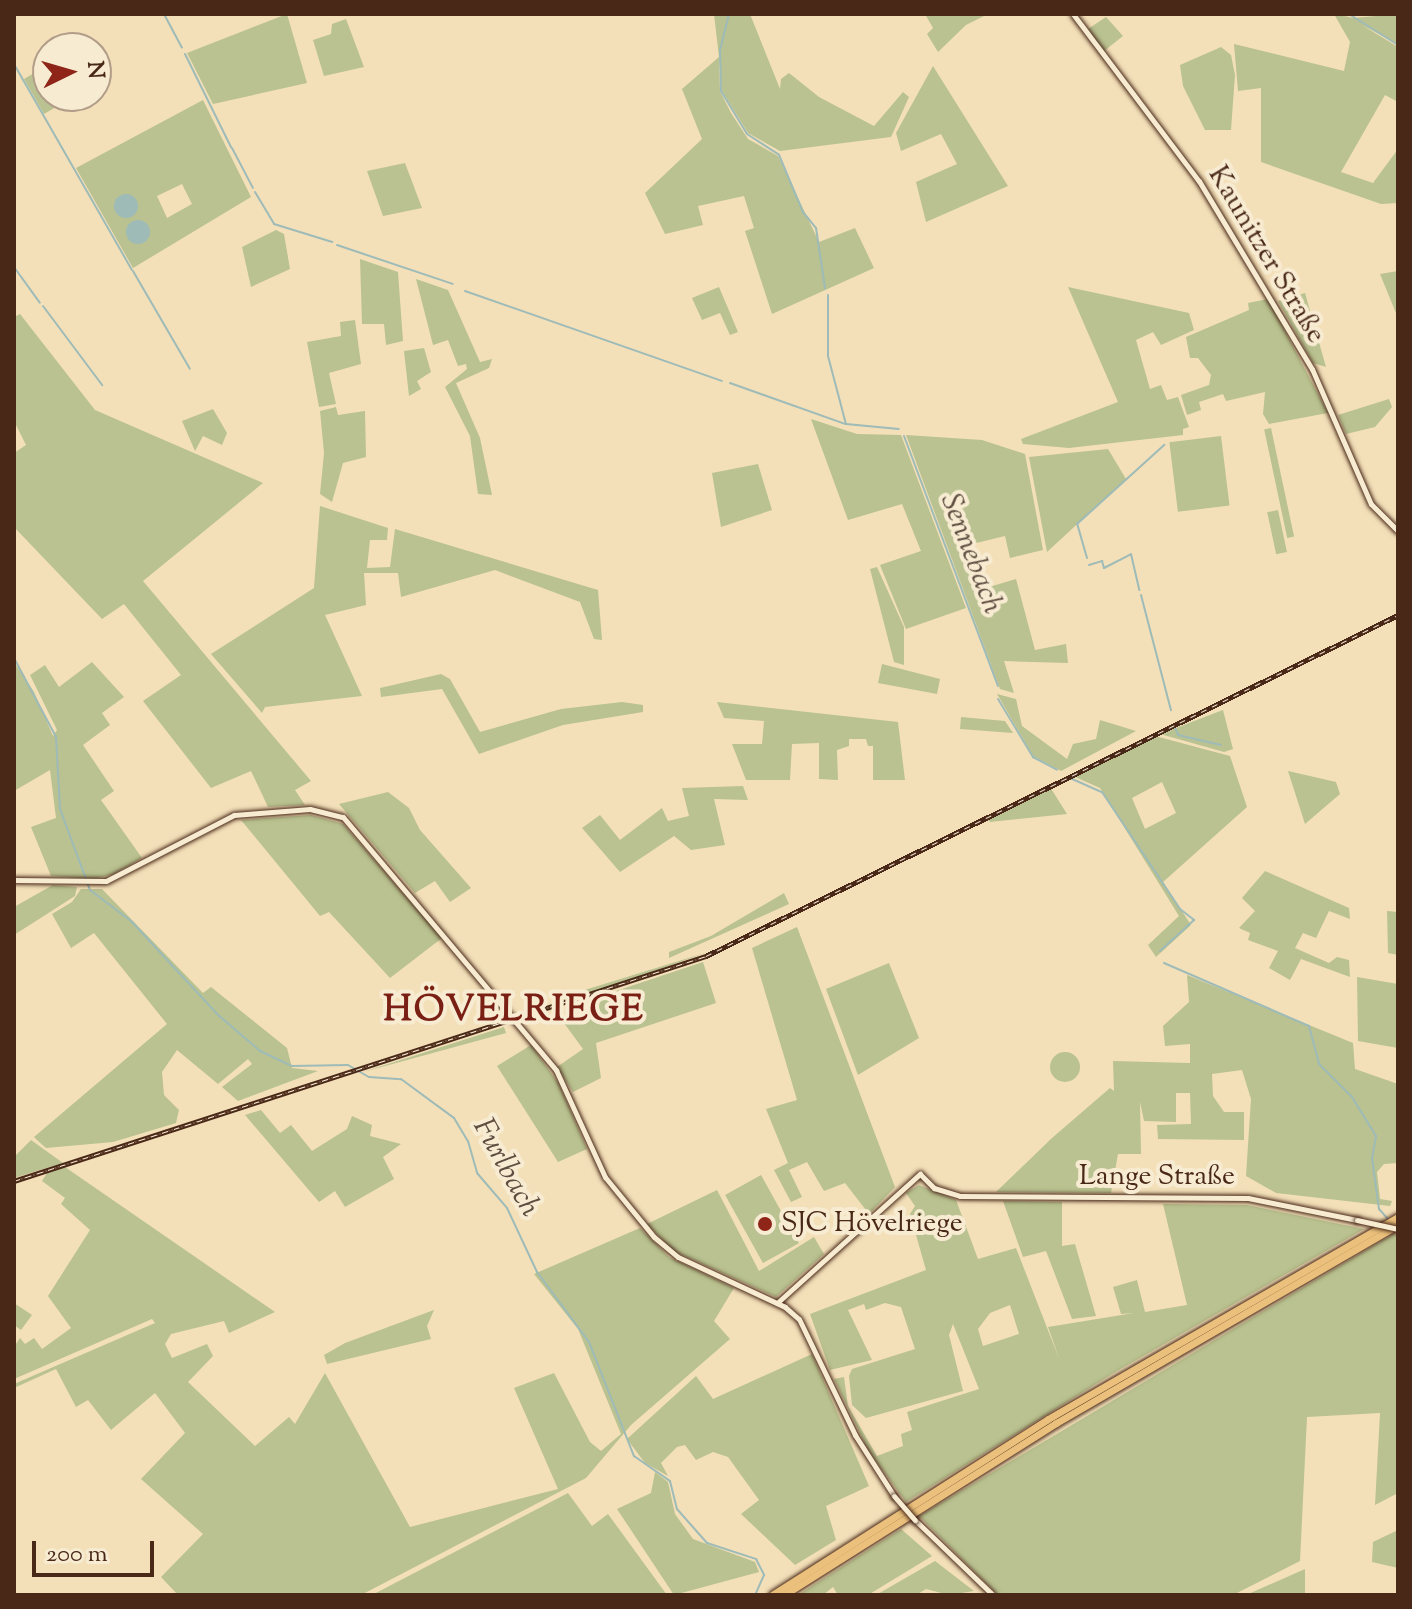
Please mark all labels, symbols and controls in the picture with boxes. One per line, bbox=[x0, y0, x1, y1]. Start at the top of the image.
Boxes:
north arrow bbox=[32, 32, 112, 112]
text: N bbox=[77, 60, 111, 80]
street label: Kaunitzer Straße bbox=[1200, 160, 1332, 350]
water label: Sennebach bbox=[931, 489, 1009, 619]
district label: HÖVELRIEGE bbox=[383, 990, 645, 1034]
water label: Furlbach bbox=[463, 1112, 547, 1224]
street label: Lange Straße bbox=[1079, 1160, 1235, 1194]
place label: SJC Hövelriege bbox=[781, 1207, 963, 1241]
marker: SJC Hövelriege bbox=[756, 1215, 774, 1233]
scale bar bbox=[36, 1525, 158, 1575]
text: 200 m bbox=[46, 1538, 108, 1572]

